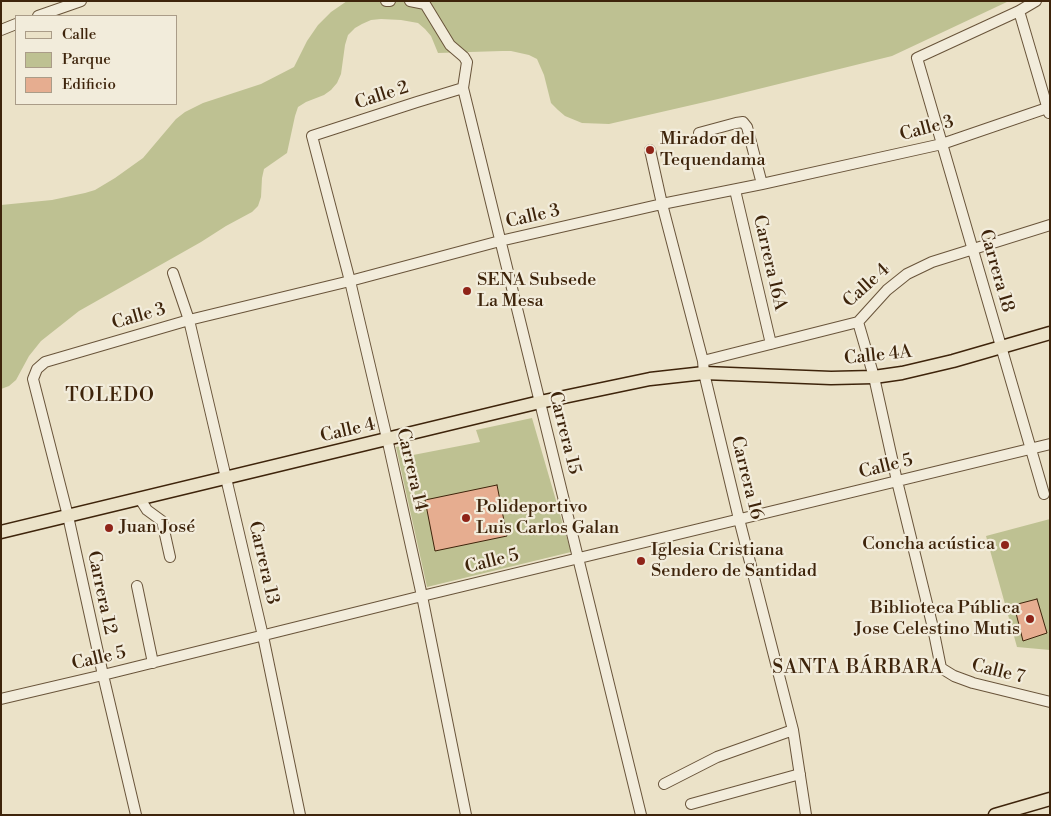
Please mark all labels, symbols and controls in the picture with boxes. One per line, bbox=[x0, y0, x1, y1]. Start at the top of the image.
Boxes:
legend bbox=[15, 15, 178, 105]
text: Calle bbox=[62, 25, 96, 44]
text: Parque bbox=[62, 50, 111, 69]
text: Edificio bbox=[62, 75, 116, 94]
street label: Calle 2 bbox=[352, 77, 412, 115]
street label: Calle 3 bbox=[898, 111, 956, 147]
place label: Mirador del Tequendama bbox=[660, 129, 766, 172]
marker: Mirador del Tequendama bbox=[644, 144, 656, 156]
street label: Calle 3 bbox=[504, 200, 562, 234]
street label: Carrera 16A bbox=[748, 213, 790, 313]
street label: Carrera 18 bbox=[974, 227, 1018, 315]
street label: Calle 4 bbox=[839, 259, 895, 313]
place label: SENA Subsede La Mesa bbox=[477, 270, 596, 312]
marker: SENA Subsede La Mesa bbox=[461, 285, 473, 297]
street label: Calle 3 bbox=[110, 299, 168, 335]
street label: Calle 4A bbox=[843, 342, 913, 370]
district label: TOLEDO bbox=[64, 385, 156, 407]
street label: Carrera 15 bbox=[543, 389, 585, 477]
street label: Calle 4 bbox=[318, 414, 378, 448]
street label: Carrera 14 bbox=[391, 426, 431, 514]
street label: Carrera 16 bbox=[725, 434, 767, 522]
street label: Calle 5 bbox=[857, 450, 915, 484]
place label: Polideportivo Luis Carlos Galan bbox=[476, 497, 619, 540]
marker: Polideportivo Luis Carlos Galan bbox=[460, 512, 472, 524]
place label: Juan José bbox=[119, 517, 195, 539]
street label: Carrera 13 bbox=[243, 519, 283, 607]
marker: Juan José bbox=[103, 522, 115, 534]
place label: Concha acústica bbox=[862, 534, 995, 556]
marker: Concha acústica bbox=[999, 539, 1011, 551]
place label: Iglesia Cristiana Sendero de Santidad bbox=[651, 540, 817, 582]
street label: Calle 5 bbox=[463, 545, 521, 579]
street label: Carrera 12 bbox=[82, 549, 120, 637]
marker: Iglesia Cristiana Sendero de Santidad bbox=[635, 555, 647, 567]
place label: Biblioteca Pública Jose Celestino Mutis bbox=[854, 598, 1020, 640]
marker: Biblioteca Pública Jose Celestino Mutis bbox=[1024, 613, 1036, 625]
street label: Calle 5 bbox=[70, 642, 128, 676]
street label: Calle 7 bbox=[969, 655, 1027, 689]
district label: SANTA BÁRBARA bbox=[771, 657, 945, 679]

